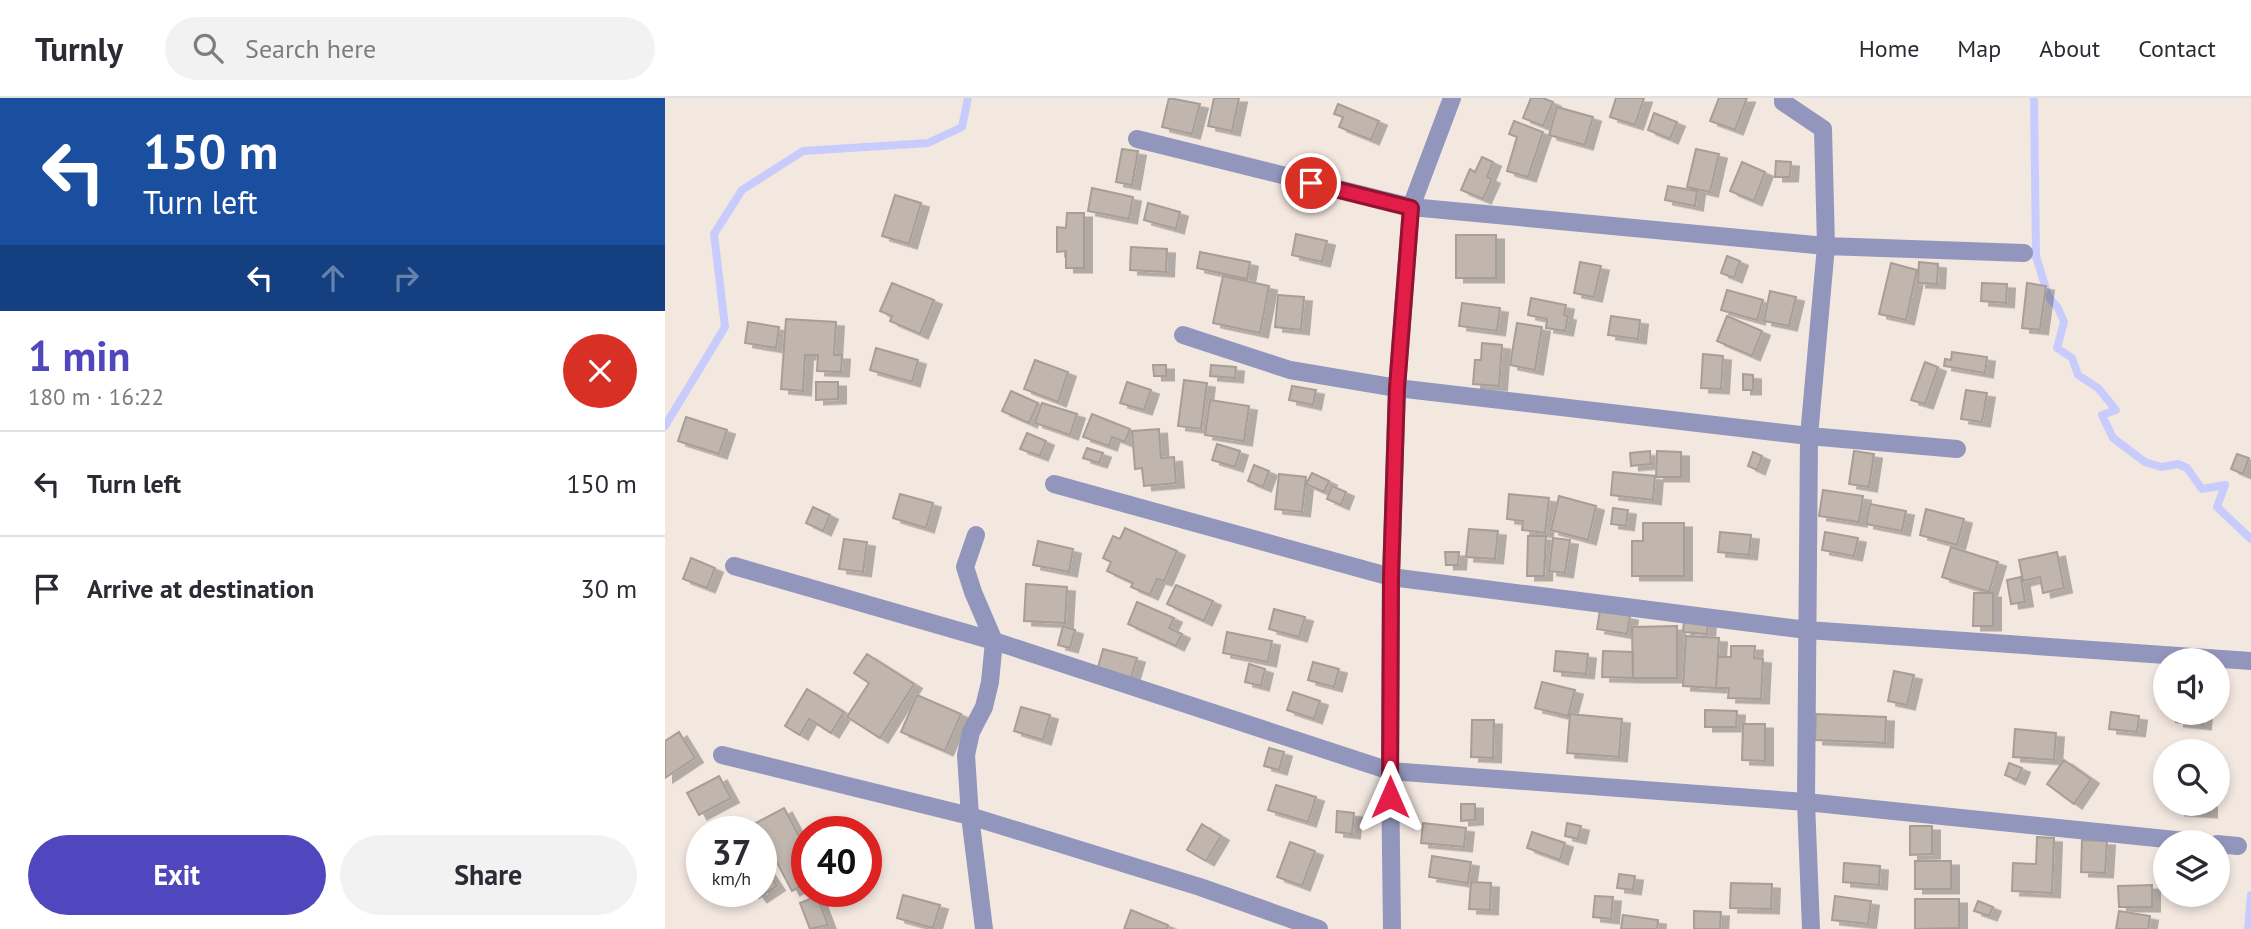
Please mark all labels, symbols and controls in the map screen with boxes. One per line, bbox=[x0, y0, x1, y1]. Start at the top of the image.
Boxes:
search box bbox=[165, 17, 655, 80]
text: Turnly bbox=[35, 27, 123, 70]
icon: search bbox=[189, 29, 227, 67]
text: Search here bbox=[245, 32, 376, 65]
text: Home bbox=[1859, 33, 1919, 64]
text: Map bbox=[1957, 33, 2001, 64]
text: About bbox=[2039, 33, 2100, 64]
text: Contact bbox=[2138, 33, 2216, 64]
text: 150 m bbox=[143, 119, 278, 183]
icon: left bbox=[28, 126, 119, 217]
pin bbox=[1281, 153, 1341, 213]
icon: arrive bbox=[1292, 164, 1330, 202]
text: Turn left bbox=[143, 181, 258, 223]
icon: left bbox=[241, 259, 279, 297]
icon: ahead bbox=[314, 259, 352, 297]
icon: right bbox=[387, 259, 425, 297]
text: 1 min bbox=[28, 328, 130, 383]
button: close bbox=[563, 334, 637, 408]
text: 180 m · 16:22 bbox=[28, 382, 164, 411]
icon: left bbox=[28, 465, 66, 503]
text: Turn left bbox=[87, 467, 181, 500]
text: 150 m bbox=[566, 467, 637, 500]
icon: arrive bbox=[28, 570, 66, 608]
text: Arrive at destination bbox=[87, 572, 314, 605]
text: 30 m bbox=[581, 572, 637, 605]
map controls bbox=[2153, 648, 2230, 907]
button: sound bbox=[2153, 648, 2230, 725]
button: search bbox=[2153, 739, 2230, 816]
position arrow bbox=[1353, 760, 1427, 834]
speed limit sign: 40 bbox=[791, 816, 882, 907]
text: 37 bbox=[712, 829, 751, 875]
button: layers bbox=[2153, 830, 2230, 907]
button: Exit bbox=[28, 835, 326, 915]
button: Share bbox=[340, 835, 637, 915]
text: km/h bbox=[712, 867, 751, 890]

